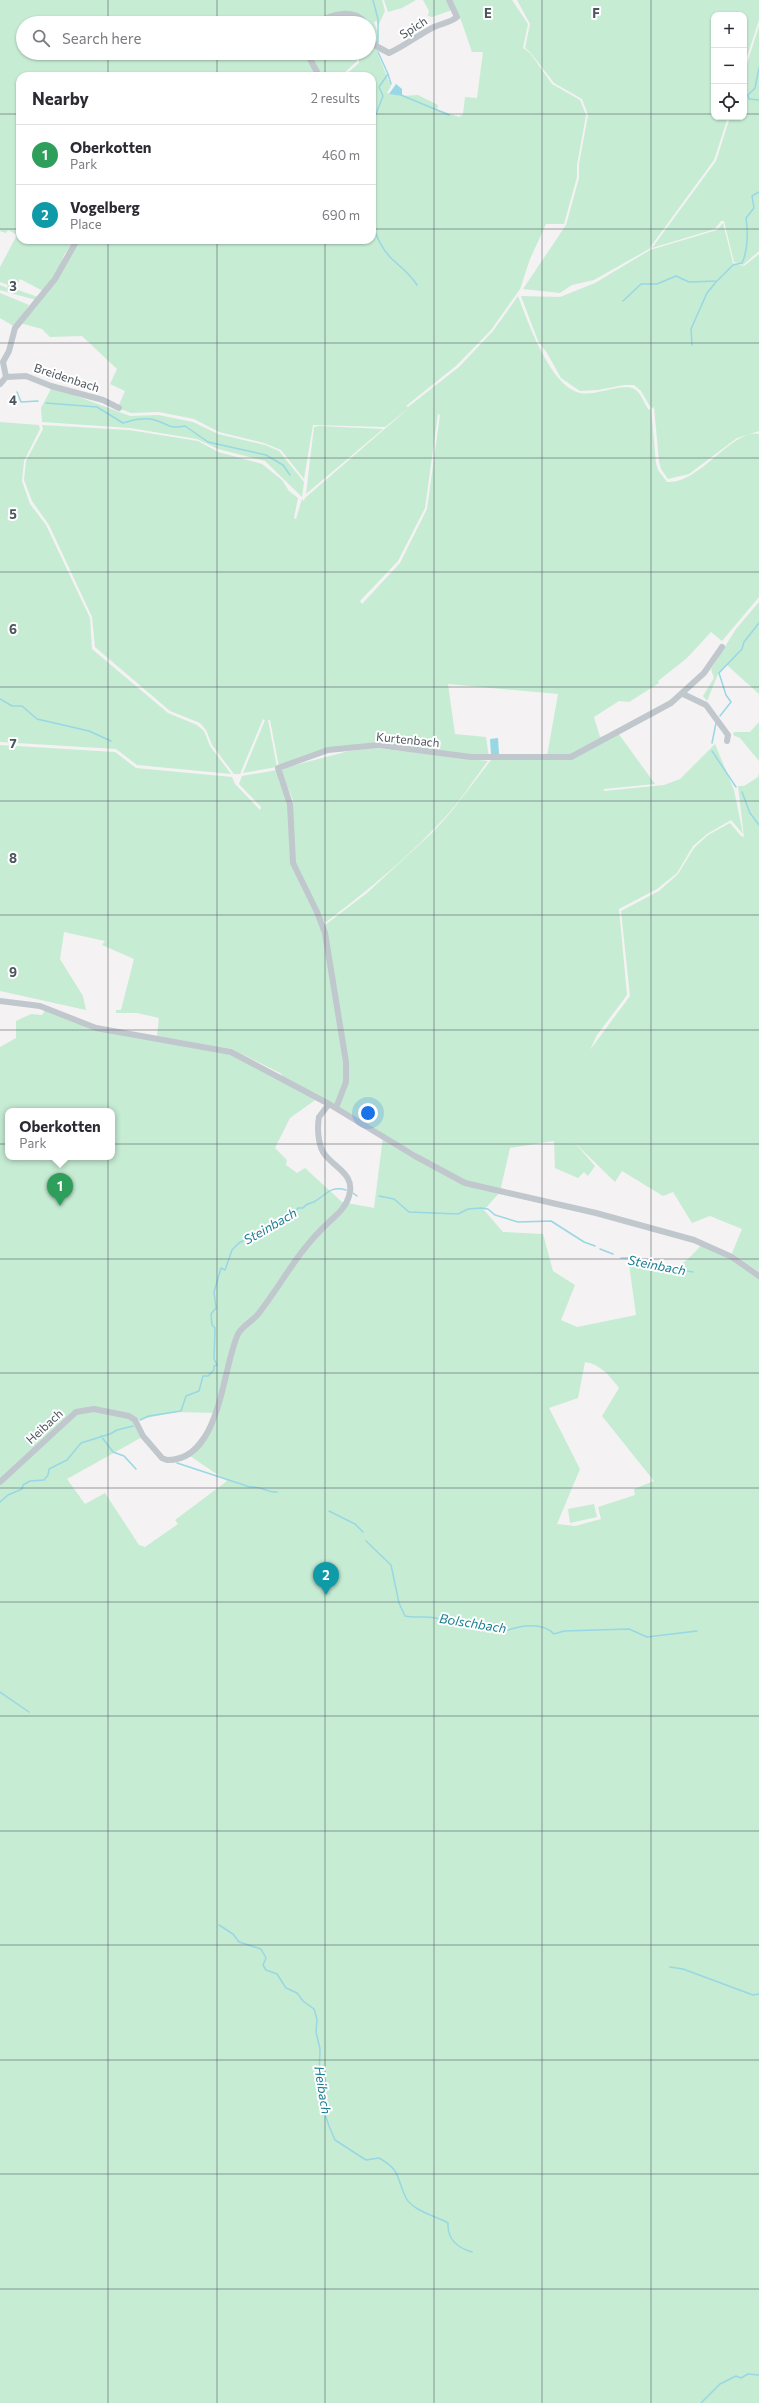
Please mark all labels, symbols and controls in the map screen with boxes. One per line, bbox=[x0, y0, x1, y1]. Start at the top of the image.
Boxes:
text: E bbox=[484, 5, 492, 21]
text: F bbox=[592, 5, 600, 21]
map controls bbox=[711, 12, 747, 120]
button: + bbox=[711, 12, 747, 48]
street label: Spich bbox=[397, 13, 429, 41]
search box bbox=[16, 16, 376, 60]
icon: search bbox=[30, 27, 52, 49]
text: Search here bbox=[62, 29, 141, 47]
button: − bbox=[711, 48, 747, 84]
button: locate bbox=[711, 84, 747, 120]
text: Nearby bbox=[32, 88, 89, 109]
text: 2 results bbox=[311, 90, 360, 106]
text: Oberkotten bbox=[70, 138, 152, 156]
text: 1 bbox=[42, 147, 48, 163]
text: 460 m bbox=[322, 147, 360, 163]
text: Park bbox=[70, 156, 97, 172]
text: Vogelberg bbox=[70, 198, 140, 216]
text: 2 bbox=[41, 207, 49, 223]
text: 690 m bbox=[322, 207, 360, 223]
text: Place bbox=[70, 216, 102, 232]
text: 3 bbox=[9, 278, 17, 294]
street label: Breidenbach bbox=[32, 360, 102, 394]
text: 4 bbox=[9, 392, 17, 408]
text: 5 bbox=[9, 506, 17, 522]
text: 6 bbox=[9, 621, 17, 637]
street label: Kurtenbach bbox=[376, 729, 440, 749]
text: 7 bbox=[9, 735, 17, 751]
text: 8 bbox=[9, 850, 17, 866]
text: 9 bbox=[9, 964, 17, 980]
your location bbox=[358, 1103, 378, 1123]
popup bbox=[5, 1108, 115, 1160]
text: Oberkotten bbox=[19, 1117, 101, 1135]
text: Park bbox=[19, 1135, 46, 1151]
pin: 1 bbox=[47, 1173, 73, 1206]
water label: Steinbach bbox=[241, 1204, 299, 1248]
water label: Steinbach bbox=[627, 1252, 687, 1278]
street label: Heibach bbox=[23, 1406, 65, 1446]
pin: 2 bbox=[313, 1562, 339, 1595]
water label: Bolschbach bbox=[438, 1610, 508, 1636]
water label: Heibach bbox=[311, 2065, 335, 2115]

